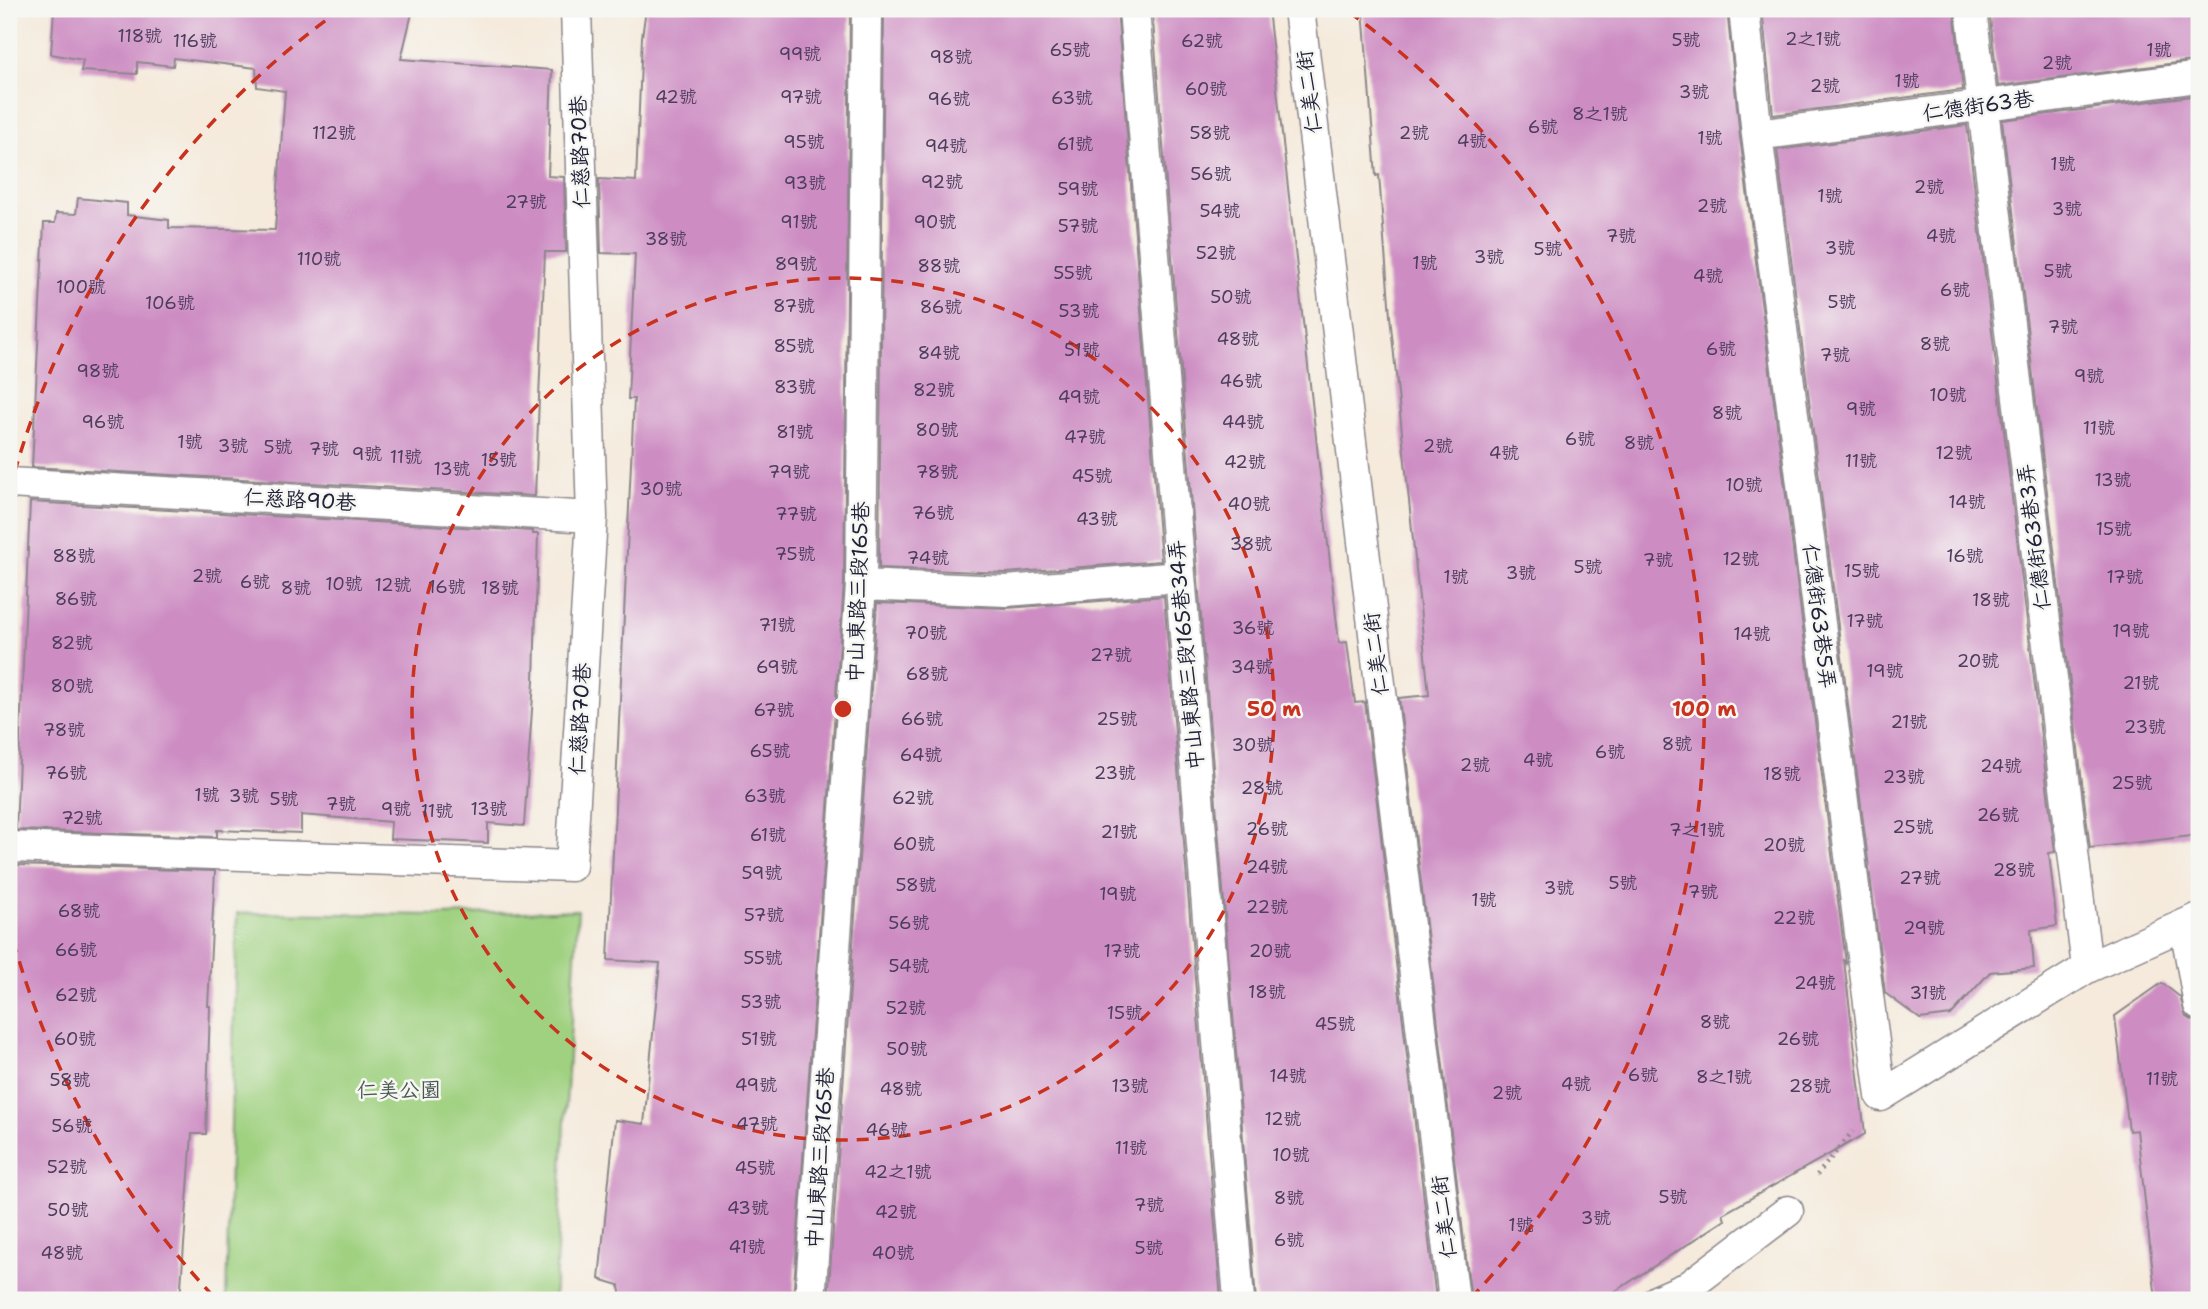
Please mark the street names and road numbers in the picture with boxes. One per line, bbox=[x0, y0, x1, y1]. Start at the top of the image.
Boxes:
street label: 仁美二街 bbox=[1290, 49, 1328, 135]
street label: 仁德街63巷 bbox=[1921, 84, 2035, 128]
street label: 仁慈路70巷 bbox=[564, 95, 596, 209]
street label: 仁德街63巷3弄 bbox=[2011, 462, 2057, 612]
street label: 仁慈路90巷 bbox=[243, 483, 357, 517]
street label: 中山東路三段165巷 bbox=[841, 501, 875, 683]
street label: 中山東路三段165巷34弄 bbox=[1162, 539, 1210, 771]
street label: 仁德街63巷5弄 bbox=[1796, 542, 1842, 690]
street label: 仁美二街 bbox=[1357, 611, 1395, 697]
street label: 仁慈路70巷 bbox=[563, 662, 597, 776]
street label: 中山東路三段165巷 bbox=[800, 1066, 840, 1250]
street label: 仁美二街 bbox=[1425, 1174, 1463, 1260]

